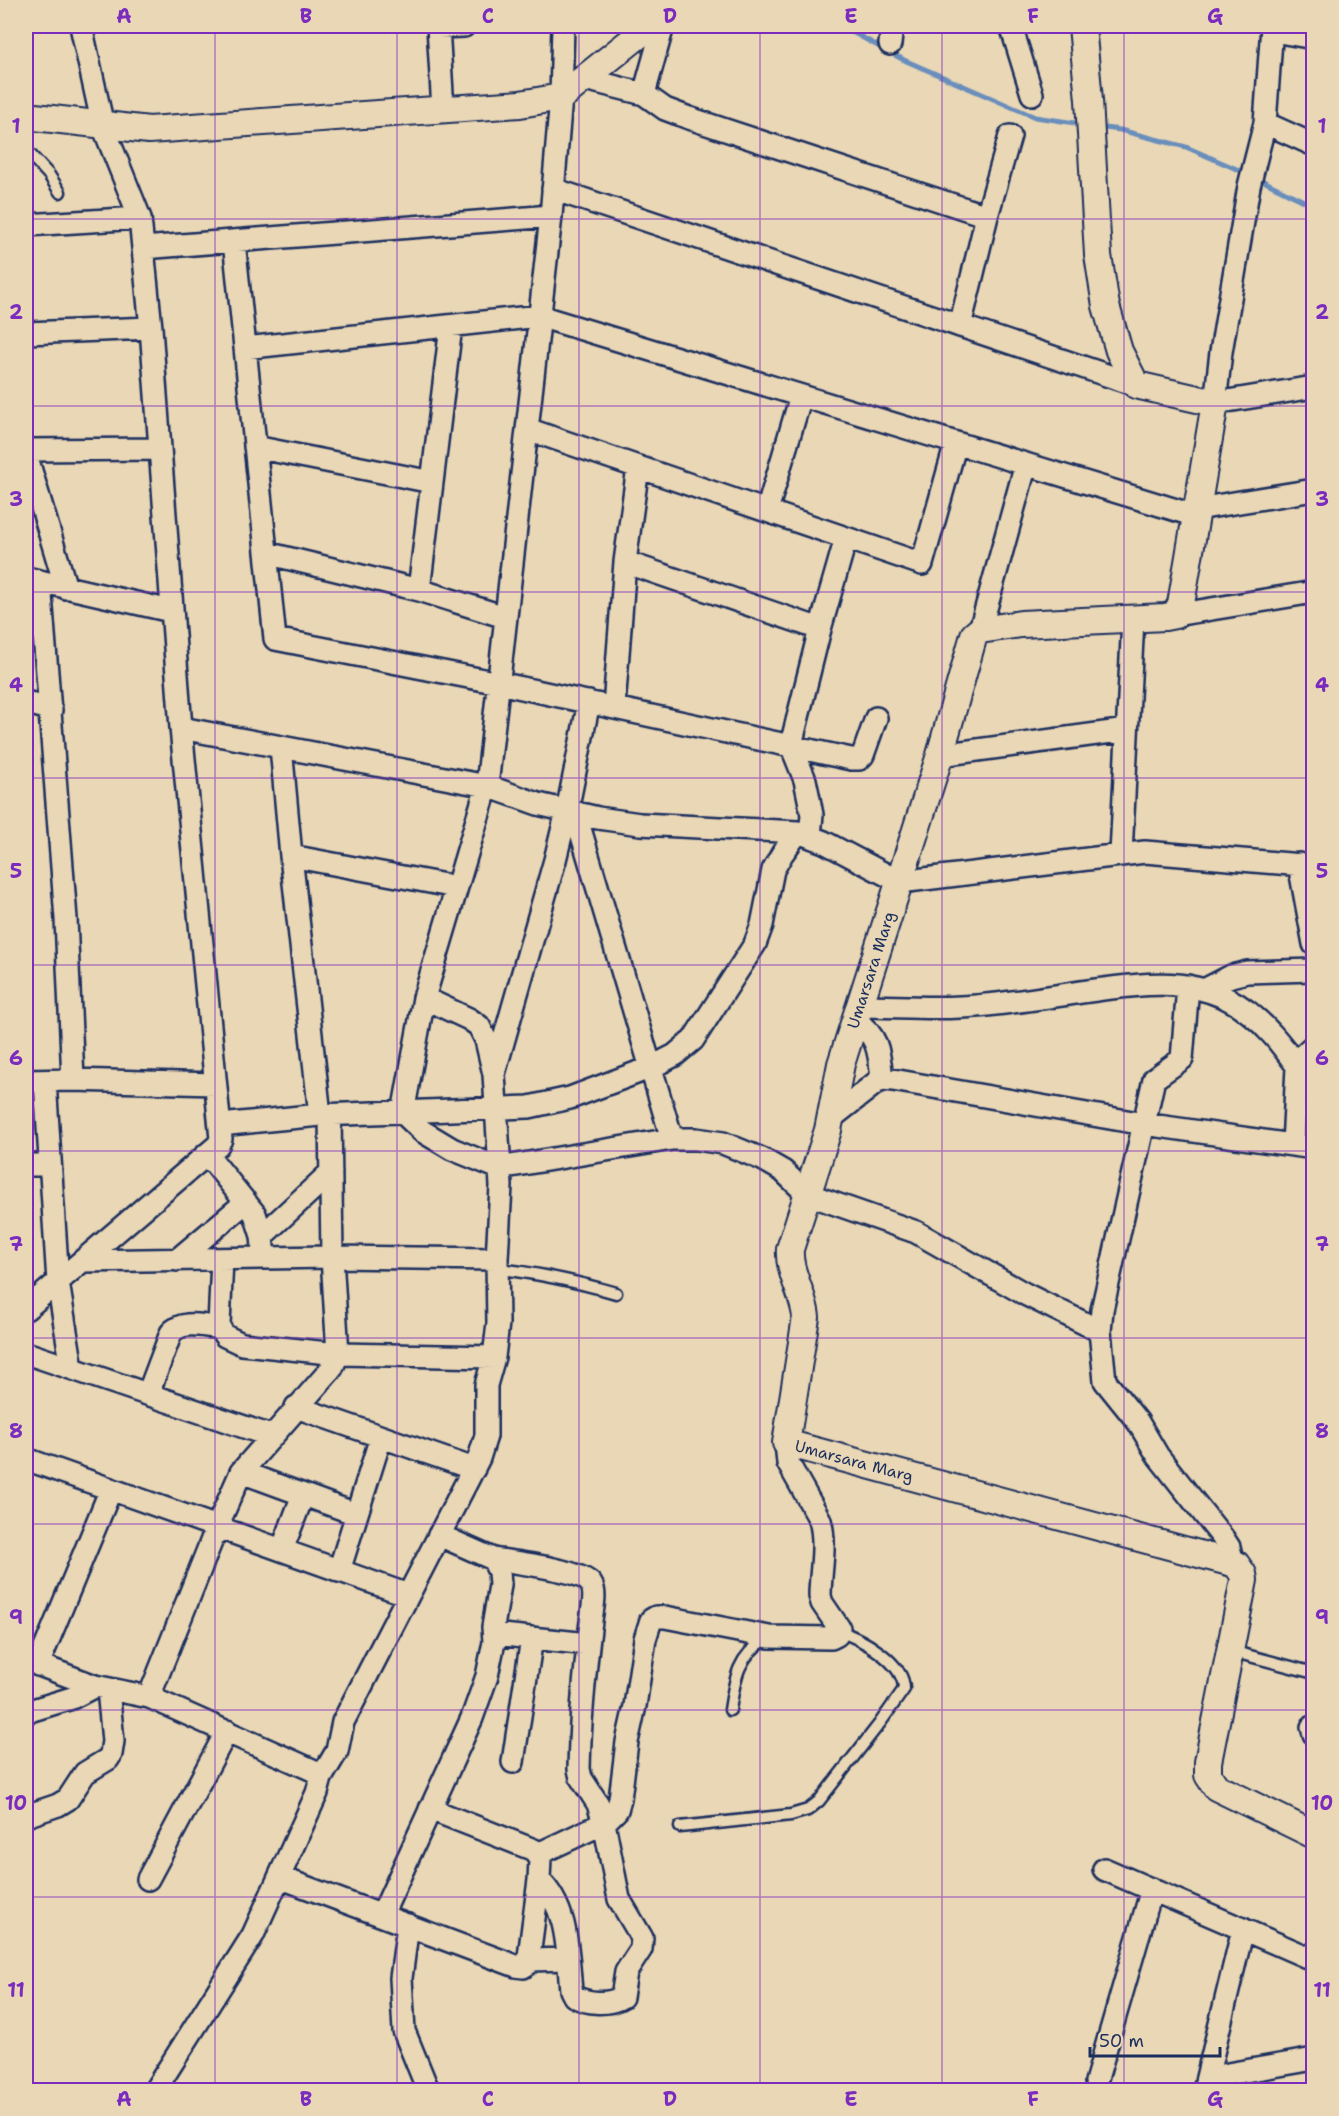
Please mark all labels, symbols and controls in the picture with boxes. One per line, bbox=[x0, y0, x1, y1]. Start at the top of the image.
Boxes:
text: A bbox=[116, 3, 132, 29]
text: B bbox=[300, 3, 312, 29]
text: C bbox=[482, 3, 494, 29]
text: D bbox=[663, 3, 677, 29]
text: E bbox=[844, 3, 858, 29]
text: F bbox=[1027, 3, 1039, 29]
text: G bbox=[1207, 3, 1223, 29]
text: 1 bbox=[11, 113, 21, 139]
text: 1 bbox=[1317, 113, 1327, 139]
text: 2 bbox=[9, 299, 23, 325]
text: 2 bbox=[1315, 299, 1329, 325]
text: 3 bbox=[9, 486, 23, 512]
text: 3 bbox=[1315, 486, 1329, 512]
text: 4 bbox=[9, 672, 23, 698]
text: 4 bbox=[1315, 672, 1329, 698]
text: 5 bbox=[10, 858, 22, 884]
text: 5 bbox=[1316, 858, 1328, 884]
street label: Umarsara Marg bbox=[842, 909, 900, 1031]
text: 6 bbox=[9, 1045, 23, 1071]
text: 6 bbox=[1315, 1045, 1329, 1071]
text: 7 bbox=[9, 1231, 23, 1257]
text: 7 bbox=[1315, 1231, 1329, 1257]
text: 8 bbox=[9, 1418, 23, 1444]
text: 8 bbox=[1315, 1418, 1329, 1444]
street label: Umarsara Marg bbox=[792, 1435, 916, 1487]
text: 9 bbox=[9, 1604, 23, 1630]
text: 9 bbox=[1315, 1604, 1329, 1630]
text: 10 bbox=[5, 1790, 27, 1816]
text: 10 bbox=[1311, 1790, 1333, 1816]
text: 11 bbox=[7, 1977, 25, 2003]
text: 11 bbox=[1313, 1977, 1331, 2003]
scale bar bbox=[1090, 2020, 1220, 2058]
text: 50 m bbox=[1099, 2029, 1144, 2053]
text: A bbox=[116, 2086, 132, 2112]
text: B bbox=[300, 2086, 312, 2112]
text: C bbox=[482, 2086, 494, 2112]
text: D bbox=[663, 2086, 677, 2112]
text: E bbox=[844, 2086, 858, 2112]
text: F bbox=[1027, 2086, 1039, 2112]
text: G bbox=[1207, 2086, 1223, 2112]

